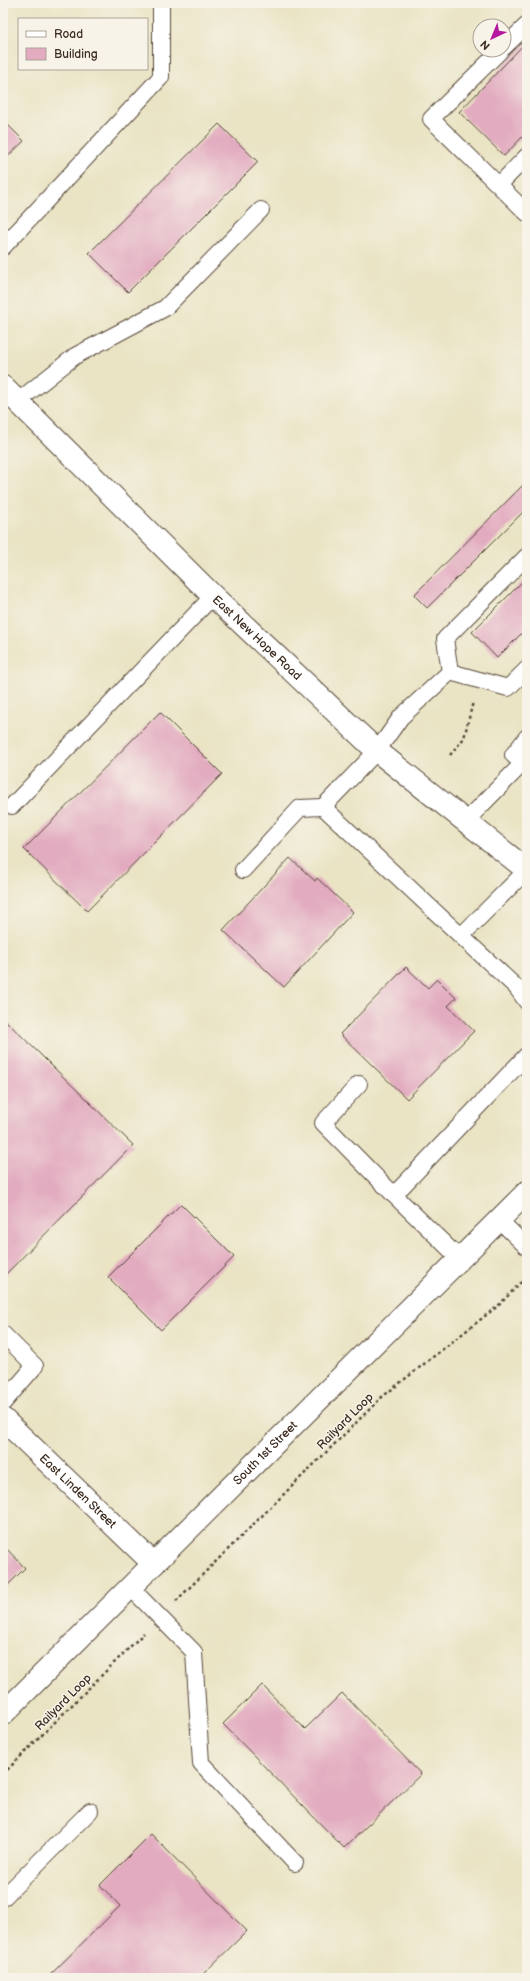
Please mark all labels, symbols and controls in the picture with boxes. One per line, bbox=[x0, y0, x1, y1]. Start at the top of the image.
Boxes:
legend bbox=[18, 18, 148, 70]
north arrow bbox=[472, 18, 512, 58]
text: Road bbox=[54, 27, 83, 42]
text: N bbox=[478, 37, 493, 52]
text: Building bbox=[54, 47, 98, 62]
street label: East New Hope Road bbox=[209, 592, 305, 684]
street label: Railyard Loop bbox=[314, 1390, 377, 1453]
street label: South 1st Street bbox=[230, 1418, 301, 1488]
street label: East Linden Street bbox=[36, 1451, 119, 1532]
street label: Railyard Loop bbox=[32, 1671, 95, 1734]

